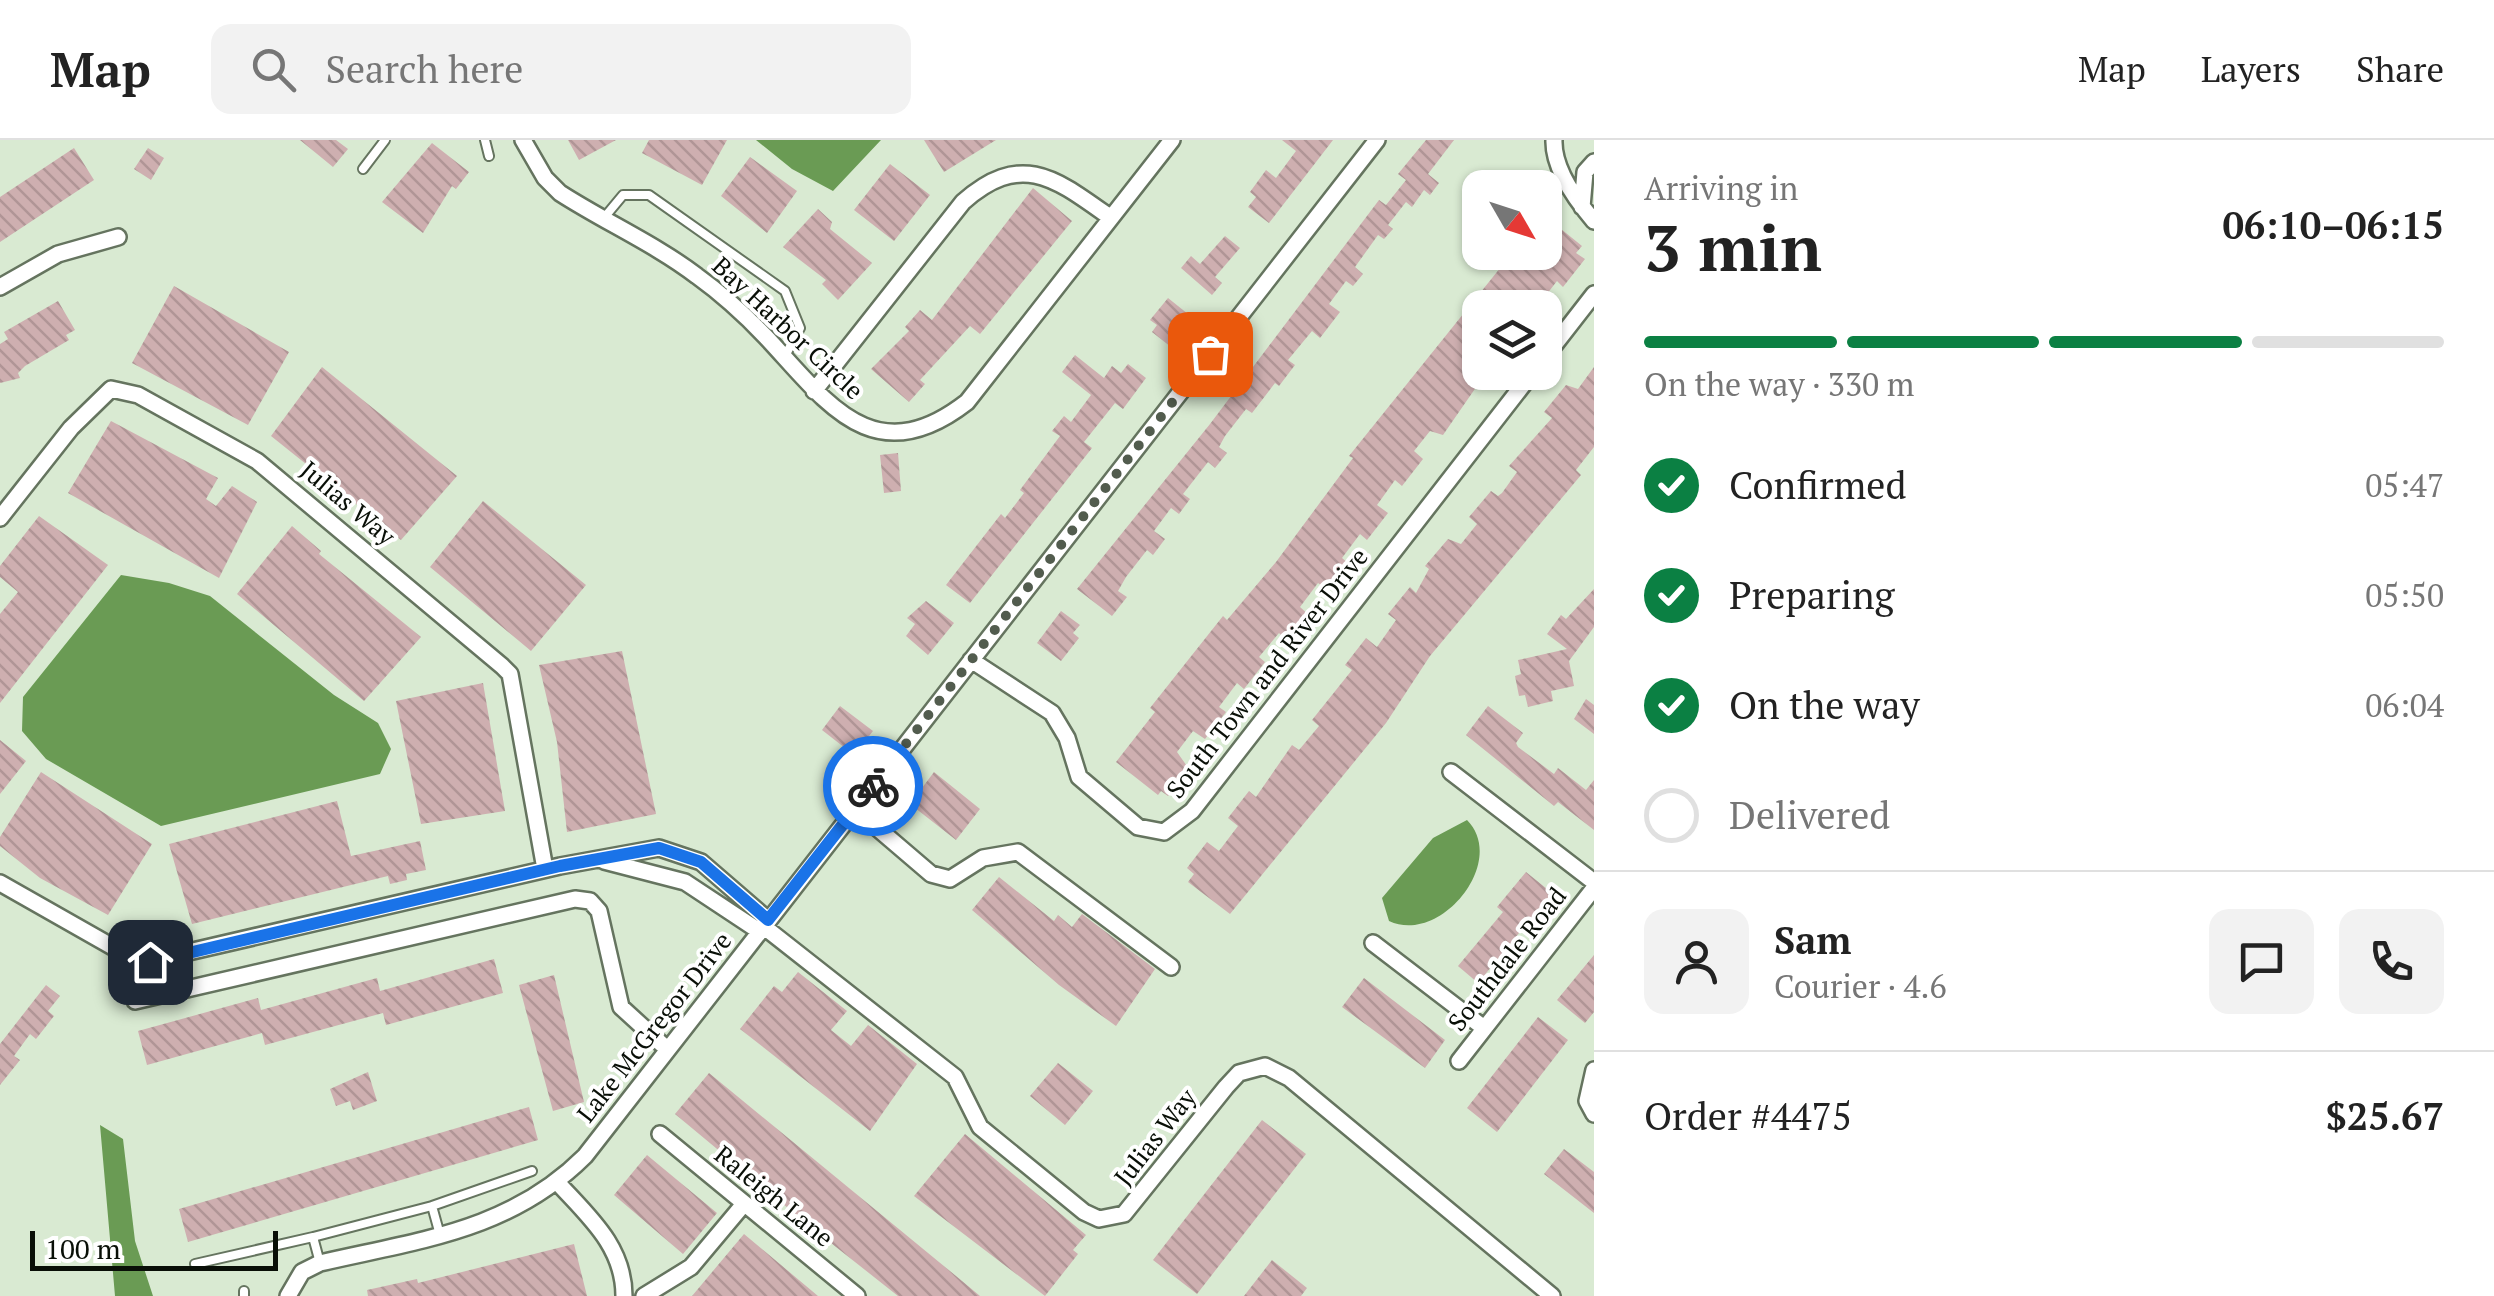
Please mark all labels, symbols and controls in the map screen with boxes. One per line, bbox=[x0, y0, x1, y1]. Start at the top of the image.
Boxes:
search box bbox=[211, 24, 911, 114]
text: Map bbox=[50, 37, 151, 101]
icon: search bbox=[246, 42, 301, 97]
text: Search here bbox=[326, 44, 523, 94]
text: Map bbox=[2078, 46, 2146, 92]
text: Layers bbox=[2201, 46, 2301, 92]
text: Share bbox=[2356, 46, 2444, 92]
text: Arriving in bbox=[1644, 167, 1798, 209]
north arrow bbox=[1462, 170, 1562, 270]
map controls bbox=[1462, 170, 1562, 390]
text: 06:10–06:15 bbox=[2222, 200, 2444, 250]
text: 3 min bbox=[1644, 203, 1822, 290]
street label: Bay Harbor Circle bbox=[706, 249, 871, 406]
button: layers bbox=[1462, 290, 1562, 390]
pin bbox=[1168, 312, 1253, 397]
icon: bag bbox=[1183, 327, 1238, 382]
text: On the way · 330 m bbox=[1644, 363, 1914, 405]
street label: Julias Way bbox=[294, 453, 403, 552]
icon: check bbox=[1644, 458, 1699, 513]
text: Confirmed bbox=[1729, 460, 1907, 510]
text: 05:47 bbox=[2365, 464, 2444, 506]
street label: South Town and River Drive bbox=[1158, 541, 1375, 805]
icon: check bbox=[1644, 568, 1699, 623]
text: Preparing bbox=[1729, 570, 1895, 620]
text: 05:50 bbox=[2365, 574, 2444, 616]
icon: check bbox=[1644, 678, 1699, 733]
text: On the way bbox=[1729, 680, 1920, 730]
text: 06:04 bbox=[2365, 684, 2444, 726]
courier bbox=[823, 736, 923, 836]
icon: bike bbox=[846, 759, 901, 814]
text: Delivered bbox=[1729, 790, 1890, 840]
street label: Southdale Road bbox=[1440, 880, 1573, 1037]
button: person bbox=[1644, 909, 1749, 1014]
button: chat bbox=[2209, 909, 2314, 1014]
button: phone bbox=[2339, 909, 2444, 1014]
text: Sam bbox=[1774, 915, 1851, 965]
pin bbox=[108, 920, 193, 1005]
street label: Lake McGregor Drive bbox=[569, 925, 738, 1128]
icon: home bbox=[123, 935, 178, 990]
text: Courier · 4.6 bbox=[1774, 965, 1946, 1007]
street label: Julias Way bbox=[1106, 1081, 1203, 1192]
text: Order #4475 bbox=[1644, 1091, 1852, 1141]
text: $25.67 bbox=[2325, 1091, 2444, 1141]
street label: Raleigh Lane bbox=[708, 1138, 841, 1254]
scale bar bbox=[30, 1226, 278, 1270]
text: 100 m bbox=[45, 1230, 121, 1267]

